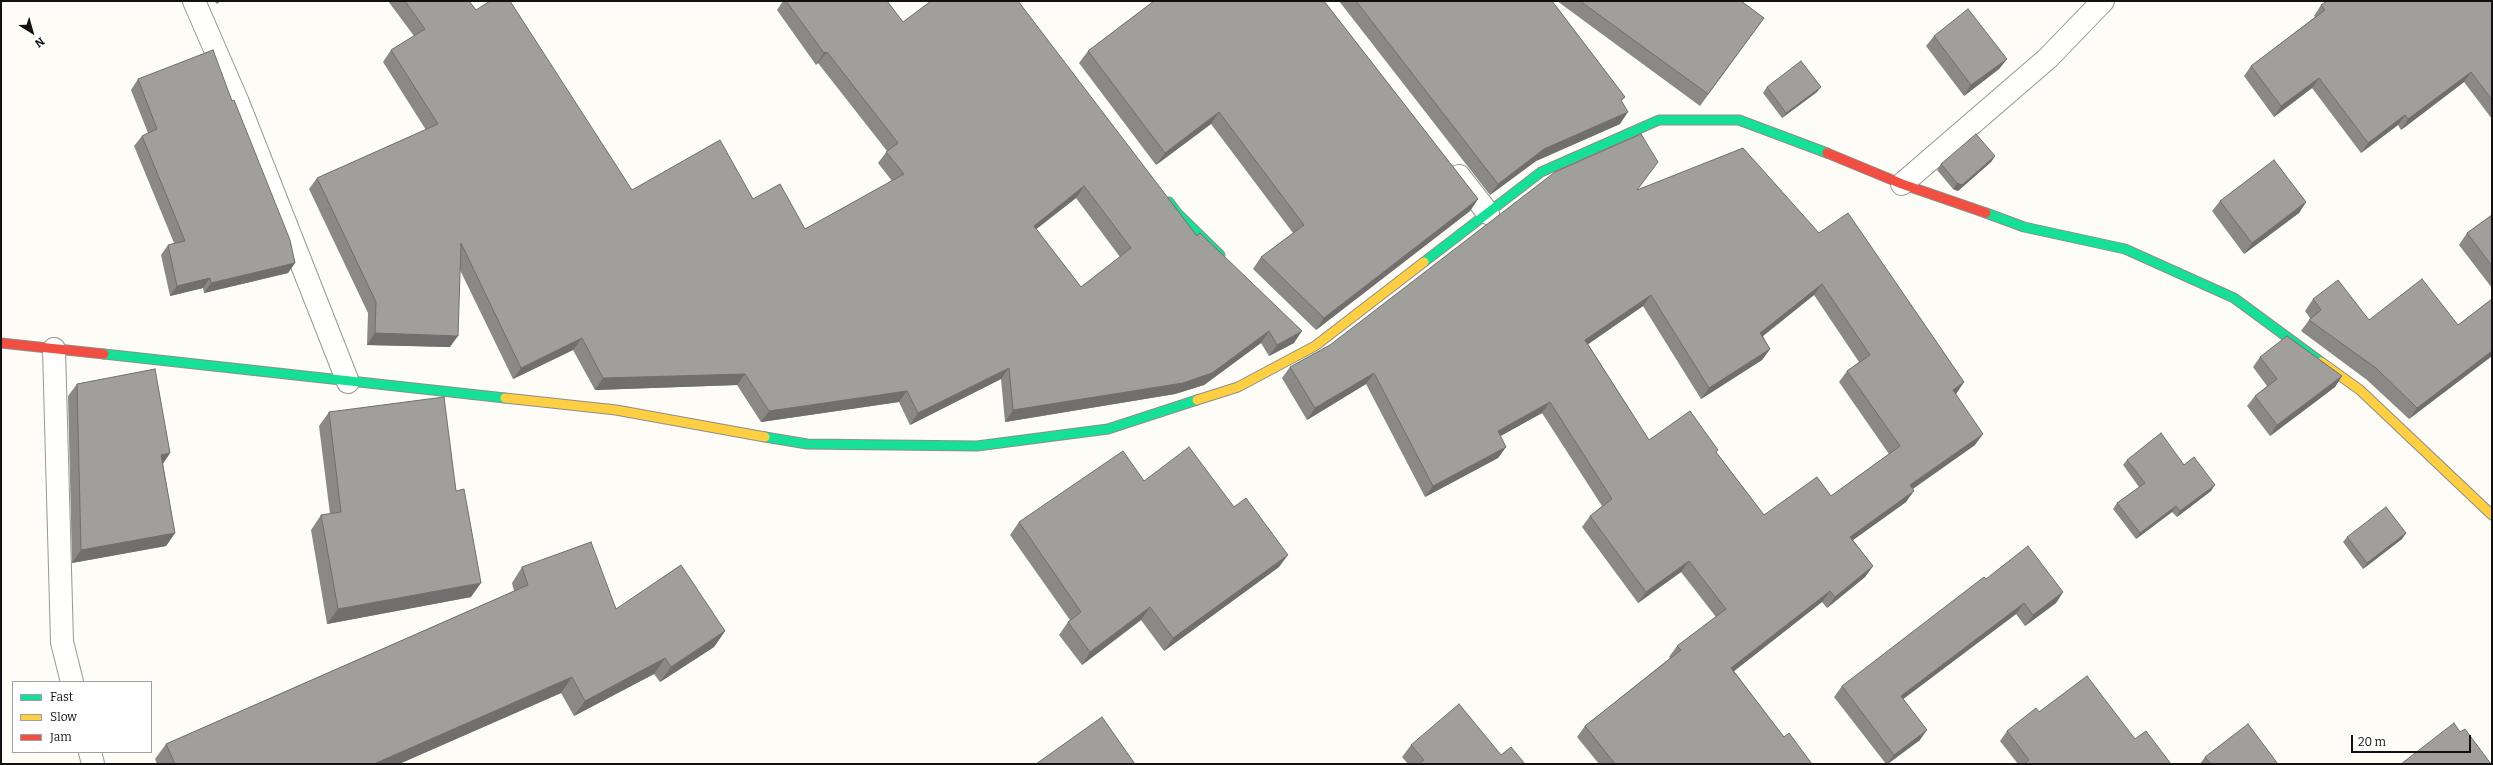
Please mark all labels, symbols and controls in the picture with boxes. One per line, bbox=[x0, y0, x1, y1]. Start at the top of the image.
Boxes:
north arrow bbox=[12, 12, 52, 52]
text: N bbox=[32, 34, 47, 50]
legend bbox=[12, 681, 152, 753]
text: Fast bbox=[50, 690, 73, 704]
text: Slow bbox=[50, 710, 77, 724]
scale bar bbox=[2353, 727, 2473, 753]
text: Jam bbox=[50, 730, 72, 744]
text: 20 m bbox=[2358, 735, 2386, 749]

